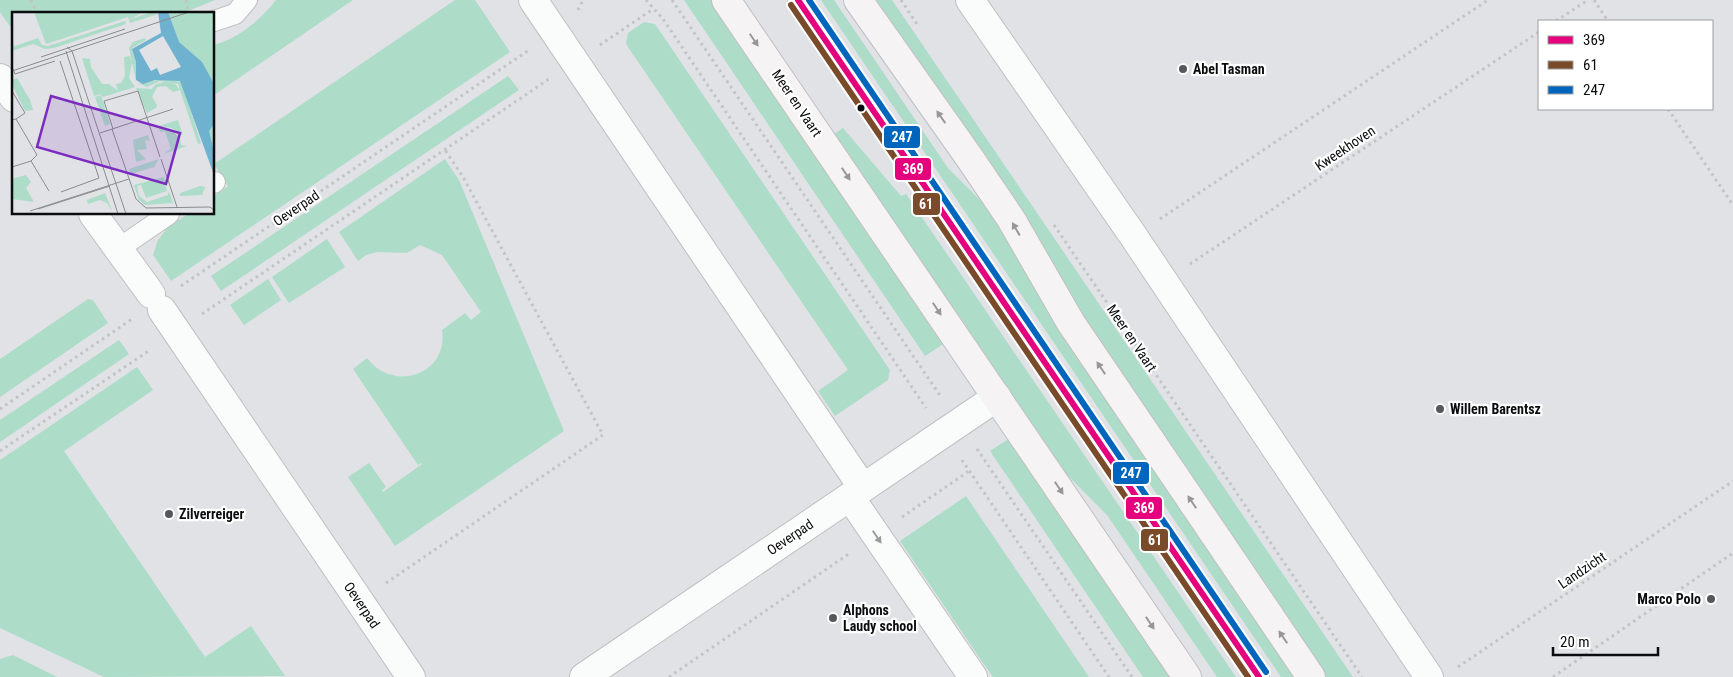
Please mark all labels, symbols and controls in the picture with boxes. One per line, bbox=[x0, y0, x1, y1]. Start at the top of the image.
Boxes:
inset map bbox=[12, 12, 215, 215]
legend bbox=[1538, 20, 1713, 110]
text: 369 bbox=[1583, 31, 1605, 49]
one-way arrow bbox=[749, 33, 759, 47]
text: 61 bbox=[1583, 56, 1598, 74]
place label: Abel Tasman bbox=[1193, 61, 1265, 77]
marker: Abel Tasman bbox=[1177, 63, 1189, 75]
street label: Meer en Vaart bbox=[769, 66, 825, 140]
text: 247 bbox=[1583, 81, 1605, 99]
unlabelled marker bbox=[856, 103, 866, 113]
one-way arrow bbox=[936, 110, 946, 124]
street label: Kweekhoven bbox=[1312, 122, 1378, 174]
line badge: 247 bbox=[883, 125, 921, 149]
text: 247 bbox=[891, 129, 913, 145]
line badge: 369 bbox=[894, 157, 932, 181]
text: 369 bbox=[902, 161, 924, 177]
one-way arrow bbox=[841, 168, 851, 181]
street label: Oeverpad bbox=[270, 187, 322, 229]
line badge: 61 bbox=[912, 192, 941, 216]
text: 61 bbox=[919, 196, 933, 212]
one-way arrow bbox=[1012, 222, 1021, 236]
street label: Meer en Vaart bbox=[1104, 301, 1160, 375]
one-way arrow bbox=[932, 302, 942, 316]
one-way arrow bbox=[1096, 361, 1106, 375]
place label: Willem Barentsz bbox=[1450, 401, 1541, 417]
marker: Willem Barentsz bbox=[1434, 403, 1446, 415]
line badge: 247 bbox=[1112, 461, 1150, 485]
text: 247 bbox=[1120, 465, 1142, 481]
one-way arrow bbox=[1054, 481, 1064, 495]
line badge: 369 bbox=[1125, 496, 1163, 520]
one-way arrow bbox=[1187, 496, 1197, 509]
text: 369 bbox=[1133, 500, 1155, 516]
place label: Zilverreiger bbox=[179, 506, 244, 522]
marker: Zilverreiger bbox=[163, 508, 175, 520]
street label: Oeverpad bbox=[764, 516, 816, 558]
line badge: 61 bbox=[1140, 528, 1169, 552]
one-way arrow bbox=[872, 530, 882, 544]
text: 61 bbox=[1148, 532, 1162, 548]
street label: Landzicht bbox=[1555, 548, 1609, 592]
street label: Oeverpad bbox=[341, 579, 383, 631]
place label: Marco Polo bbox=[1637, 591, 1701, 607]
marker: Marco Polo bbox=[1705, 593, 1717, 605]
place label: Alphons Laudy school bbox=[843, 602, 917, 634]
marker: Alphons Laudy school bbox=[827, 612, 839, 624]
one-way arrow bbox=[1145, 616, 1155, 630]
scale bar bbox=[1553, 624, 1658, 656]
one-way arrow bbox=[1278, 630, 1288, 643]
text: 20 m bbox=[1560, 633, 1590, 651]

